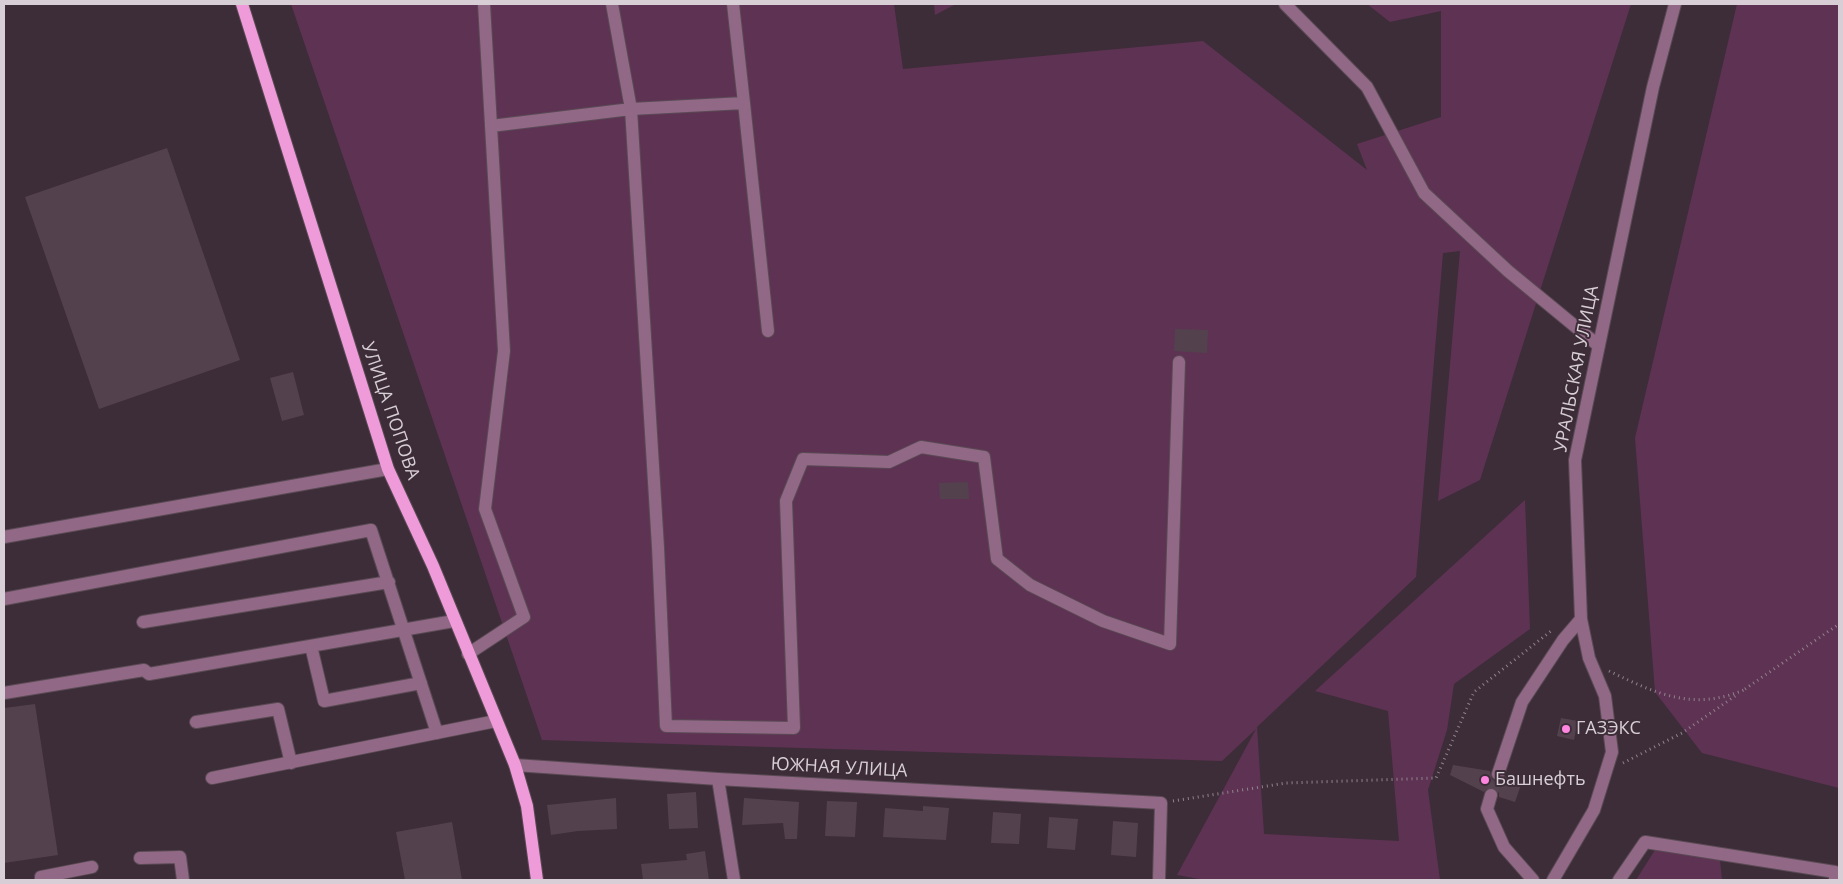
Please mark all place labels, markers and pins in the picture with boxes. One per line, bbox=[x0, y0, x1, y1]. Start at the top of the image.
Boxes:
place label: ГАЗЭКС bbox=[1576, 718, 1641, 740]
marker: ГАЗЭКС bbox=[1560, 723, 1572, 735]
place label: Башнефть bbox=[1495, 769, 1585, 791]
marker: Башнефть bbox=[1479, 774, 1491, 786]

